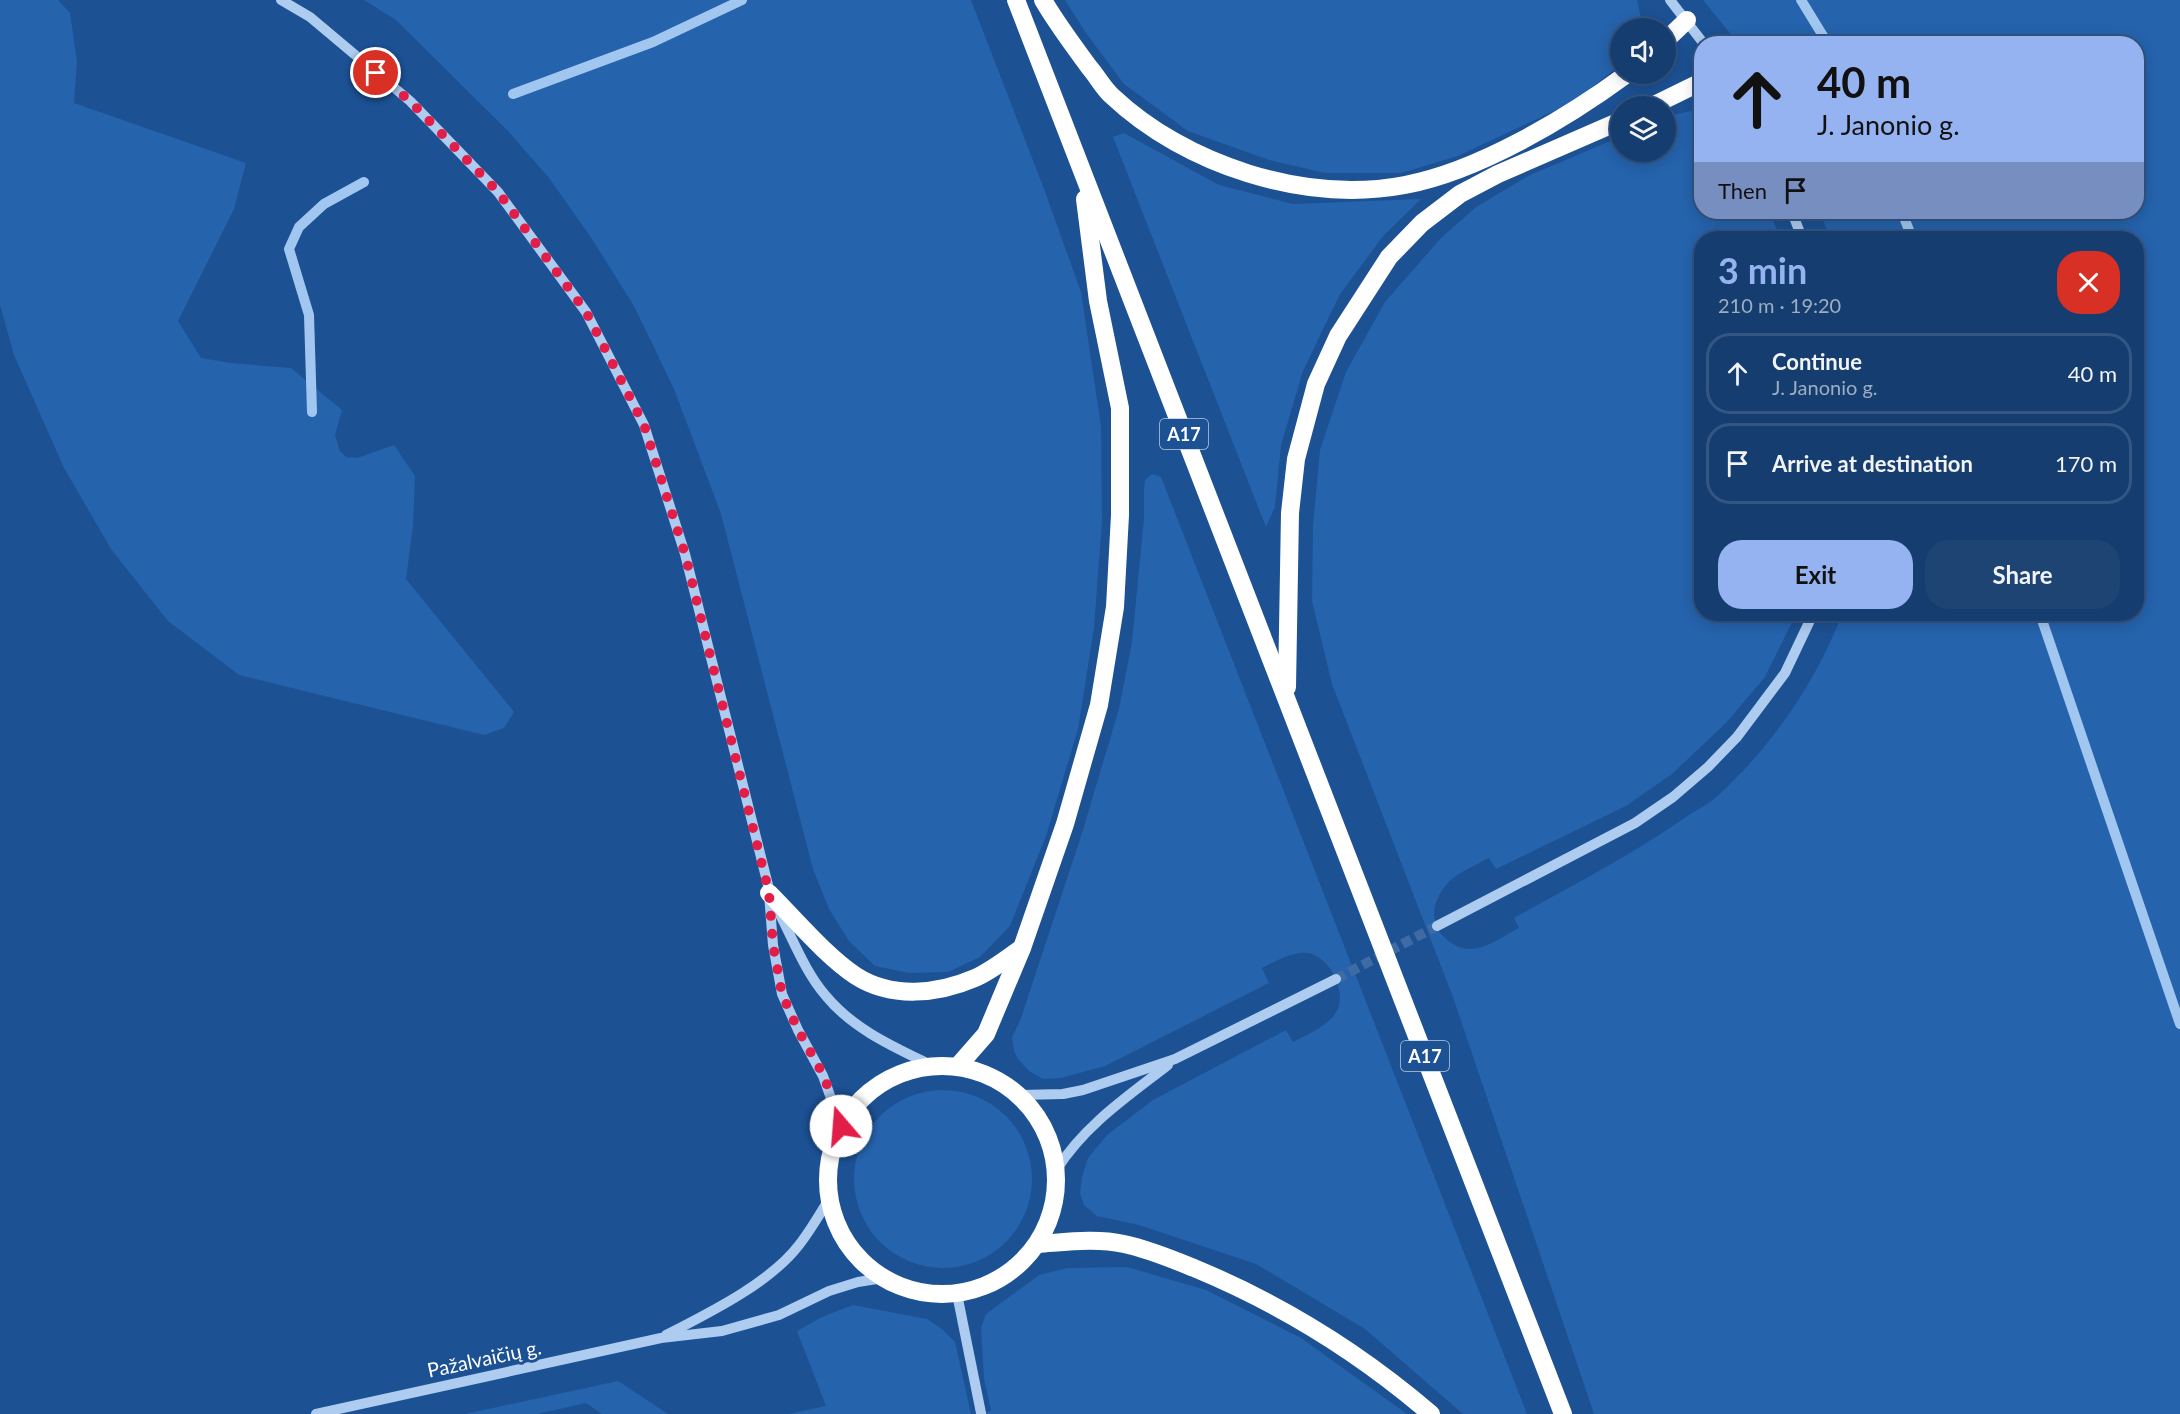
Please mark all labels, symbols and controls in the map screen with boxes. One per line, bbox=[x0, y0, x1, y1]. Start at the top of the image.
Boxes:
map controls bbox=[1610, 18, 1676, 162]
button: sound bbox=[1610, 18, 1676, 84]
pin bbox=[350, 47, 401, 98]
icon: arrive bbox=[359, 56, 392, 89]
text: 40 m bbox=[1817, 57, 1911, 107]
icon: ahead bbox=[1718, 60, 1796, 138]
button: layers bbox=[1610, 96, 1676, 162]
text: J. Janonio g. bbox=[1817, 108, 1960, 141]
icon: arrive bbox=[1779, 174, 1812, 207]
text: Then bbox=[1718, 177, 1767, 204]
text: 3 min bbox=[1718, 248, 1807, 292]
button: close bbox=[2057, 251, 2120, 314]
text: 210 m · 19:20 bbox=[1718, 293, 1841, 317]
text: Continue bbox=[1772, 348, 1862, 375]
icon: ahead bbox=[1721, 357, 1754, 390]
text: 40 m bbox=[2068, 360, 2117, 387]
text: J. Janonio g. bbox=[1772, 375, 1878, 399]
road number: A17 bbox=[1160, 419, 1208, 449]
icon: arrive bbox=[1721, 447, 1754, 480]
text: Arrive at destination bbox=[1772, 450, 1973, 477]
text: 170 m bbox=[2055, 450, 2117, 477]
button: Exit bbox=[1718, 540, 1913, 609]
button: Share bbox=[1925, 540, 2120, 609]
road number: A17 bbox=[1401, 1041, 1449, 1071]
position arrow bbox=[809, 1094, 873, 1158]
street label: Pažalvaičių g. bbox=[425, 1334, 543, 1382]

